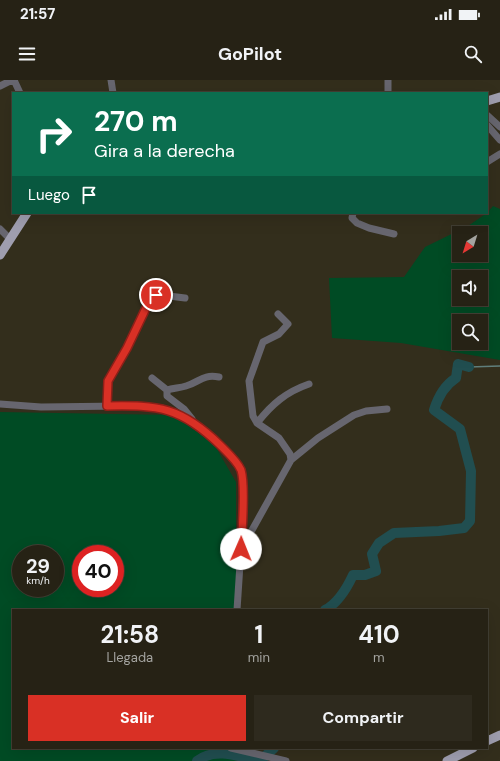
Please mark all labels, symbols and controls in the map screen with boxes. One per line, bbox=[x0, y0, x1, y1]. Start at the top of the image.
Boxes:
text: 21:57 bbox=[20, 4, 55, 24]
text: GoPilot bbox=[218, 42, 282, 66]
icon: menu bbox=[16, 43, 38, 65]
icon: search bbox=[462, 43, 484, 65]
text: 270 m bbox=[94, 103, 177, 140]
icon: right bbox=[28, 108, 80, 160]
text: Gira a la derecha bbox=[94, 139, 235, 163]
icon: arrive bbox=[78, 184, 100, 206]
text: Luego bbox=[28, 185, 70, 205]
north arrow bbox=[452, 226, 488, 262]
map controls bbox=[452, 226, 488, 350]
button: sound bbox=[452, 270, 488, 306]
pin bbox=[139, 278, 173, 312]
icon: arrive bbox=[145, 284, 167, 306]
button: search bbox=[452, 314, 488, 350]
position arrow bbox=[220, 528, 262, 570]
speed limit sign: 40 bbox=[72, 545, 124, 597]
text: 29 bbox=[26, 553, 50, 579]
text: km/h bbox=[26, 574, 50, 587]
text: 21:58 bbox=[100, 619, 159, 650]
text: 1 bbox=[254, 619, 263, 650]
text: 410 bbox=[358, 619, 400, 650]
text: Llegada bbox=[107, 649, 153, 666]
text: min bbox=[248, 649, 270, 666]
text: m bbox=[373, 649, 385, 666]
button: Salir bbox=[28, 695, 246, 741]
button: Compartir bbox=[254, 695, 472, 741]

